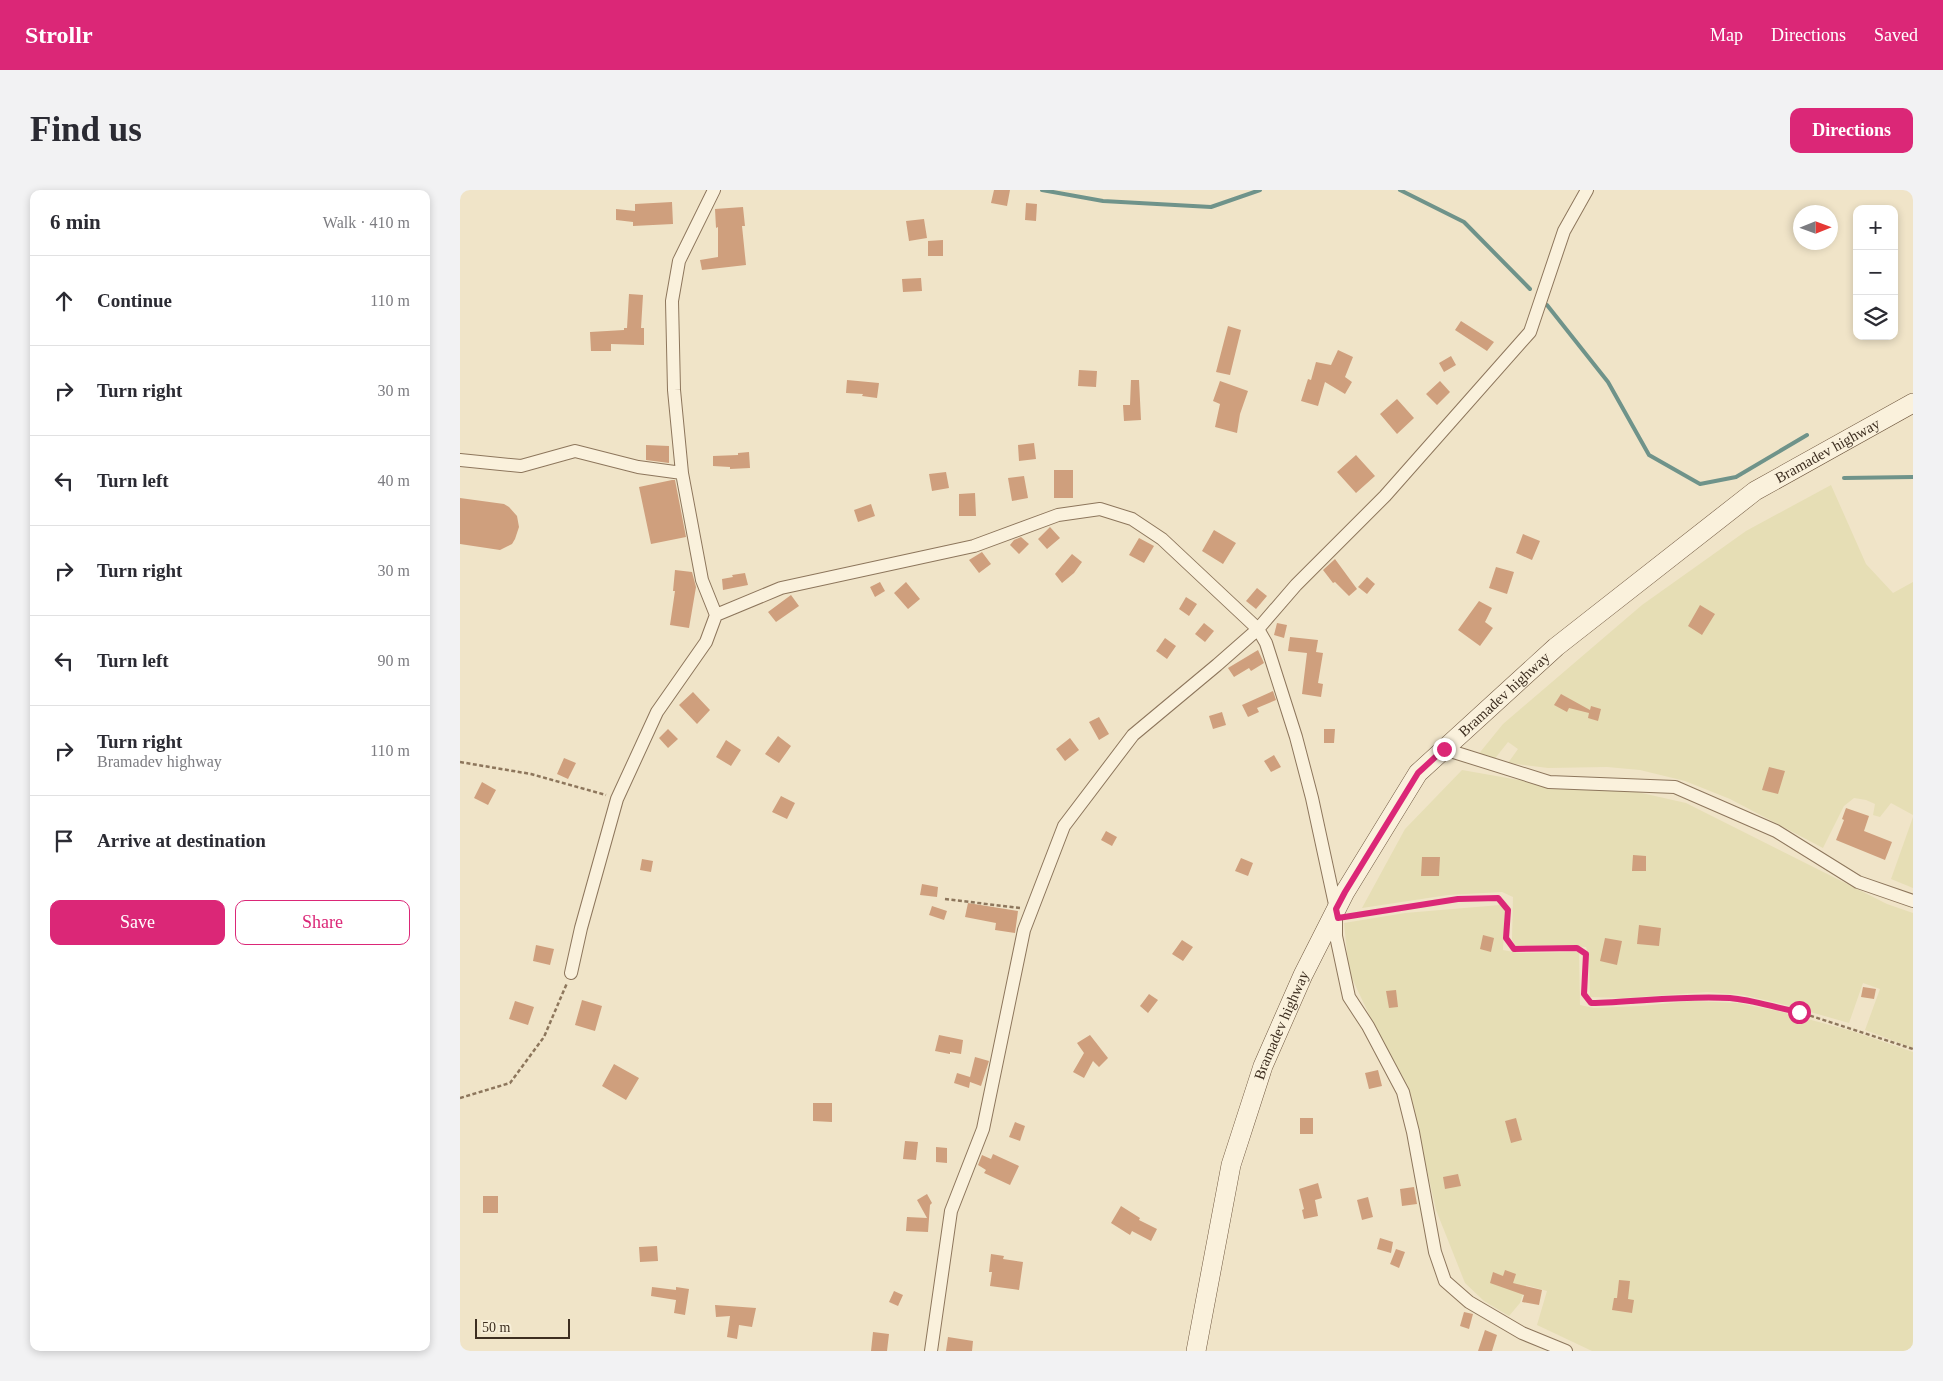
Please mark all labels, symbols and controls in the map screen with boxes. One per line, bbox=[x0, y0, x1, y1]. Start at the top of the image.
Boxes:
text: Strollr bbox=[25, 22, 93, 48]
text: Map bbox=[1710, 25, 1743, 45]
text: Directions bbox=[1771, 25, 1846, 45]
text: Saved bbox=[1874, 25, 1918, 45]
button: Directions bbox=[1790, 108, 1913, 153]
text: Find us bbox=[30, 110, 142, 149]
north arrow bbox=[1793, 205, 1838, 250]
map controls bbox=[1853, 205, 1898, 340]
button: + bbox=[1853, 205, 1898, 250]
text: 6 min bbox=[50, 210, 101, 234]
text: Walk · 410 m bbox=[323, 214, 410, 231]
button: − bbox=[1853, 250, 1898, 295]
icon: ahead bbox=[50, 287, 78, 315]
text: Continue bbox=[97, 290, 172, 311]
text: 110 m bbox=[370, 292, 410, 309]
button: layers bbox=[1853, 295, 1898, 340]
icon: right bbox=[50, 377, 78, 405]
text: Turn right bbox=[97, 380, 182, 401]
text: 30 m bbox=[378, 382, 410, 399]
street label: Bramadev highway bbox=[1772, 415, 1883, 486]
icon: left bbox=[50, 467, 78, 495]
text: Turn left bbox=[97, 470, 169, 491]
text: 40 m bbox=[378, 472, 410, 489]
icon: right bbox=[50, 557, 78, 585]
text: Turn right bbox=[97, 560, 182, 581]
text: 30 m bbox=[378, 562, 410, 579]
icon: left bbox=[50, 647, 78, 675]
street label: Bramadev highway bbox=[1456, 649, 1553, 740]
text: Turn left bbox=[97, 650, 169, 671]
text: 90 m bbox=[378, 652, 410, 669]
text: Turn right bbox=[97, 731, 182, 752]
icon: right bbox=[50, 737, 78, 765]
route end bbox=[1433, 738, 1456, 761]
text: 110 m bbox=[370, 742, 410, 759]
text: Bramadev highway bbox=[97, 753, 222, 770]
icon: arrive bbox=[50, 827, 78, 855]
text: Arrive at destination bbox=[97, 830, 266, 851]
button: Save bbox=[50, 900, 225, 945]
button: Share bbox=[235, 900, 410, 945]
street label: Bramadev highway bbox=[1251, 967, 1312, 1082]
route start bbox=[1788, 1001, 1811, 1024]
scale bar bbox=[475, 1316, 570, 1339]
text: 50 m bbox=[482, 1320, 510, 1335]

